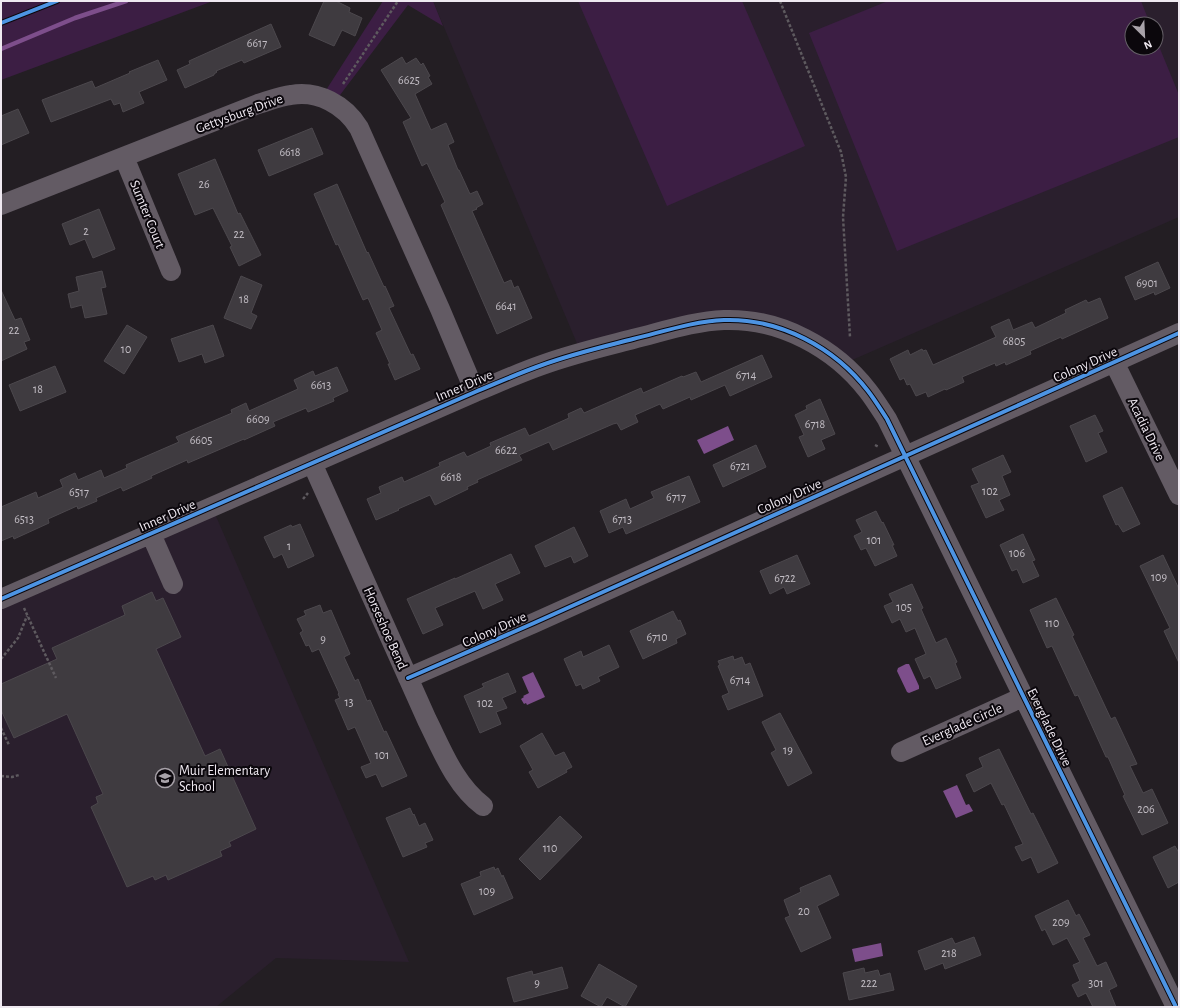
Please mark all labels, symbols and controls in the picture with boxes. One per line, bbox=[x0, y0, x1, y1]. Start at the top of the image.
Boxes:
north arrow bbox=[1124, 16, 1164, 56]
house number: 6617 bbox=[247, 37, 267, 49]
text: N bbox=[1142, 38, 1154, 51]
house number: 6625 bbox=[398, 74, 420, 86]
street label: Gettysburg Drive bbox=[194, 92, 285, 136]
house number: 6618 bbox=[279, 146, 301, 158]
street label: Sumter Court bbox=[127, 178, 167, 251]
house number: 26 bbox=[198, 178, 210, 190]
house number: 2 bbox=[83, 225, 89, 237]
house number: 22 bbox=[234, 228, 245, 240]
house number: 6901 bbox=[1136, 277, 1158, 289]
house number: 18 bbox=[239, 293, 249, 305]
house number: 6641 bbox=[495, 300, 517, 312]
house number: 22 bbox=[9, 324, 20, 336]
house number: 6805 bbox=[1003, 335, 1025, 347]
house number: 10 bbox=[121, 343, 131, 355]
street label: Colony Drive bbox=[1051, 345, 1120, 385]
street label: Inner Drive bbox=[434, 368, 495, 404]
house number: 6714 bbox=[736, 369, 756, 381]
house number: 6613 bbox=[311, 379, 331, 391]
house number: 18 bbox=[33, 383, 43, 395]
street label: Acadia Drive bbox=[1125, 396, 1167, 463]
house number: 6609 bbox=[246, 413, 270, 425]
house number: 6718 bbox=[805, 418, 826, 430]
house number: 6605 bbox=[190, 434, 212, 446]
house number: 6622 bbox=[495, 444, 518, 456]
house number: 6721 bbox=[730, 460, 750, 472]
house number: 6618 bbox=[440, 471, 462, 483]
street label: Colony Drive bbox=[755, 477, 824, 517]
house number: 102 bbox=[982, 485, 998, 497]
house number: 6517 bbox=[69, 486, 89, 498]
house number: 6717 bbox=[666, 491, 686, 503]
street label: Inner Drive bbox=[137, 497, 198, 535]
house number: 6513 bbox=[14, 513, 34, 525]
house number: 6713 bbox=[612, 513, 632, 525]
house number: 101 bbox=[867, 534, 881, 546]
house number: 1 bbox=[287, 540, 291, 552]
house number: 106 bbox=[1009, 547, 1025, 559]
house number: 109 bbox=[1151, 571, 1167, 583]
house number: 6722 bbox=[774, 572, 796, 584]
street label: Horseshoe Bend bbox=[361, 585, 409, 672]
house number: 105 bbox=[896, 601, 912, 613]
street label: Colony Drive bbox=[460, 610, 529, 650]
house number: 110 bbox=[1045, 617, 1059, 629]
house number: 6710 bbox=[646, 631, 668, 643]
house number: 9 bbox=[320, 633, 326, 645]
house number: 6714 bbox=[730, 674, 750, 686]
street label: Everglade Drive bbox=[1024, 686, 1074, 769]
house number: 13 bbox=[344, 696, 354, 708]
house number: 102 bbox=[477, 697, 493, 709]
street label: Everglade Circle bbox=[920, 701, 1005, 749]
house number: 19 bbox=[783, 744, 793, 756]
house number: 101 bbox=[375, 749, 389, 761]
place label: Muir Elementary School bbox=[179, 764, 270, 794]
school or university icon: Muir Elementary School bbox=[154, 767, 176, 789]
house number: 206 bbox=[1137, 803, 1155, 815]
house number: 110 bbox=[543, 842, 557, 854]
house number: 109 bbox=[479, 885, 495, 897]
house number: 20 bbox=[798, 905, 810, 917]
house number: 209 bbox=[1052, 916, 1070, 928]
house number: 218 bbox=[941, 947, 957, 959]
house number: 9 bbox=[534, 977, 540, 989]
house number: 222 bbox=[861, 977, 878, 989]
house number: 301 bbox=[1088, 977, 1104, 989]

